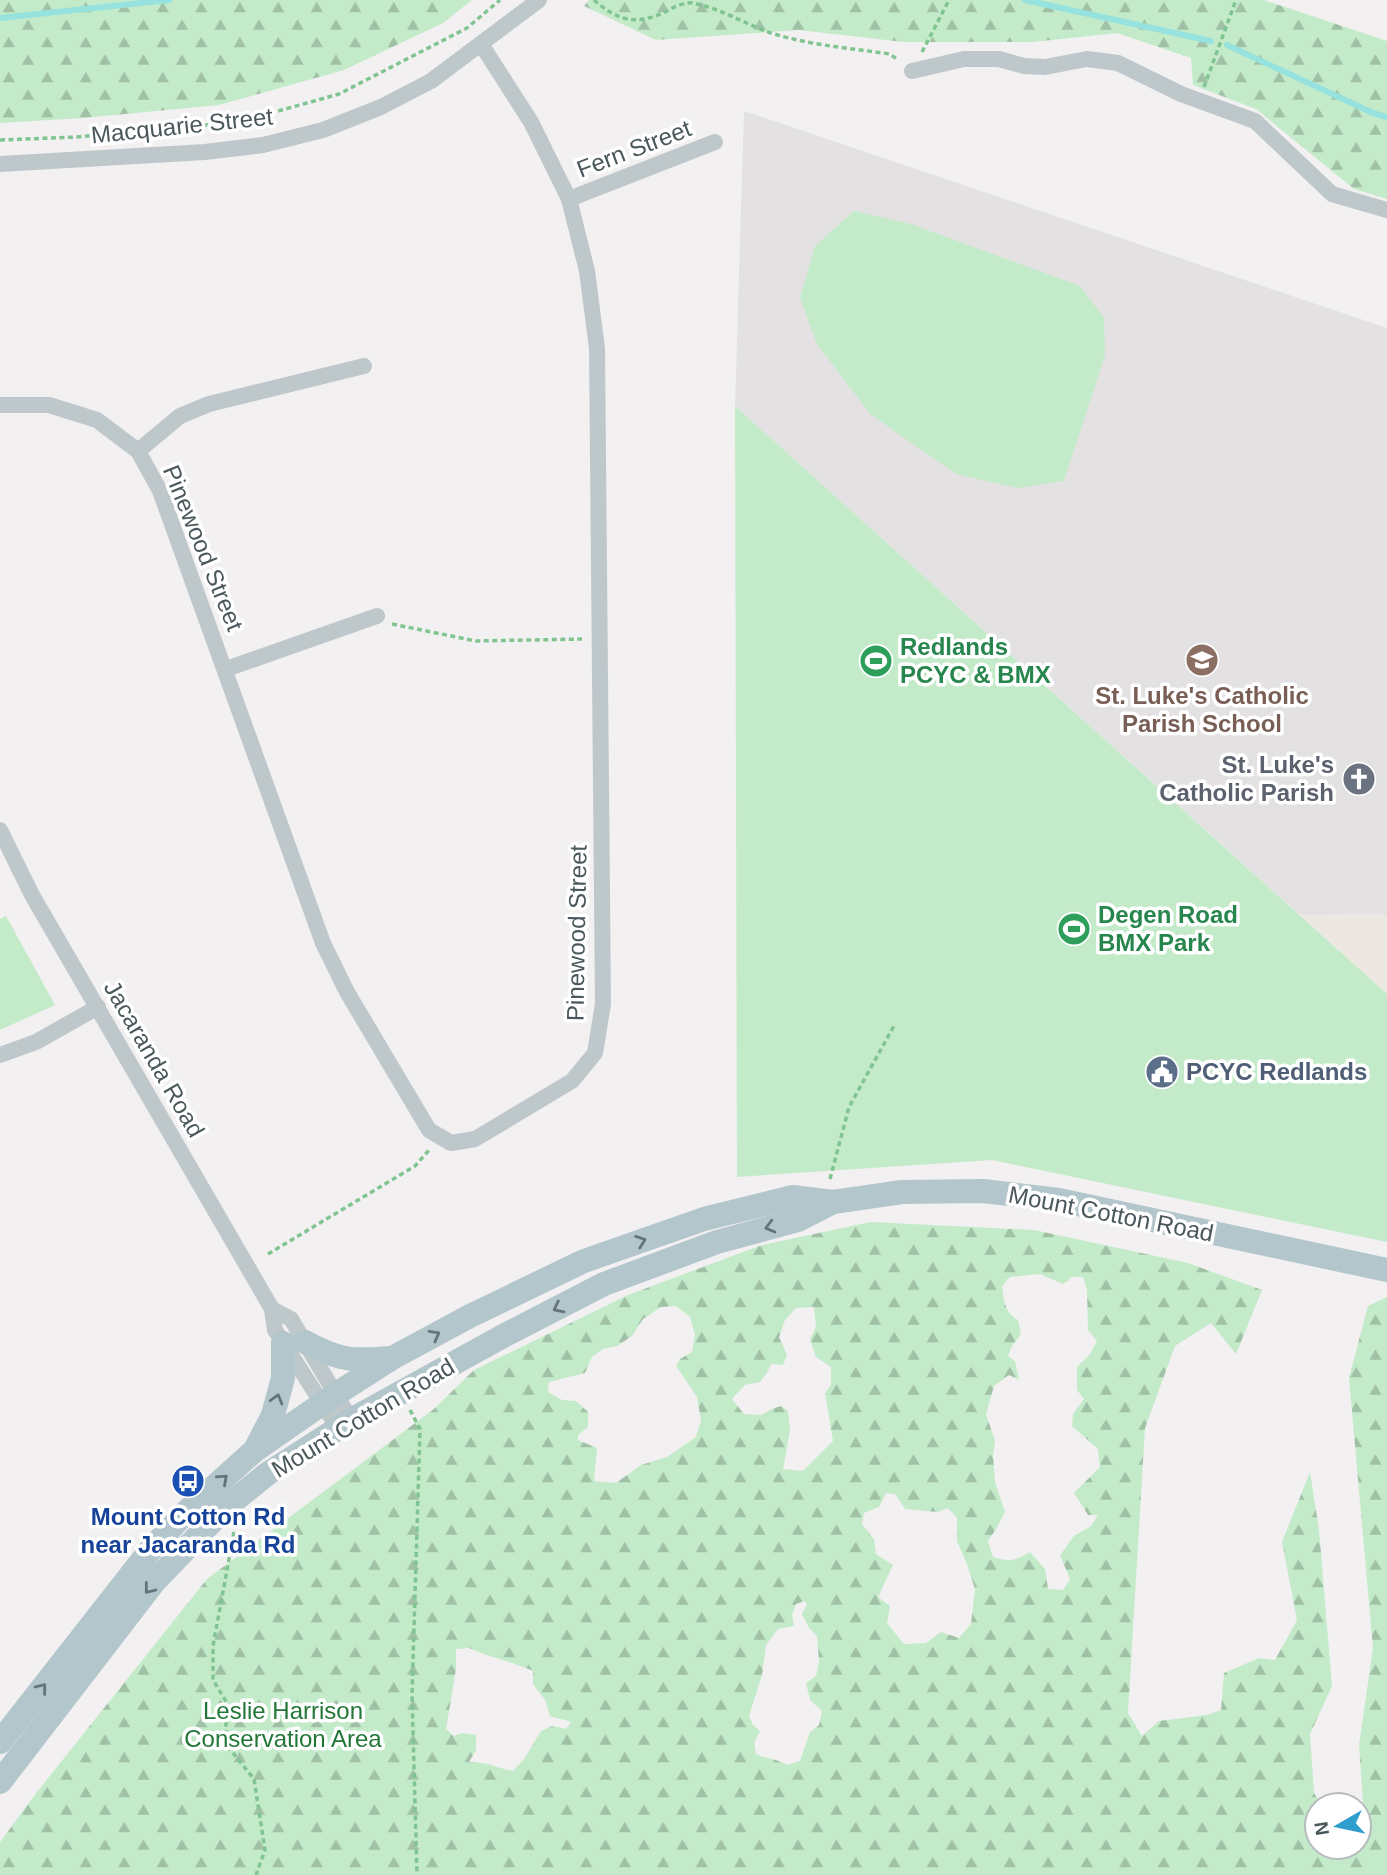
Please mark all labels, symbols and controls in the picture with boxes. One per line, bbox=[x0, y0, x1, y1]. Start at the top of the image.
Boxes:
street label: Macquarie Street bbox=[90, 102, 275, 148]
street label: Fern Street bbox=[573, 114, 695, 183]
street label: Pinewood Street bbox=[158, 461, 249, 635]
place label: Redlands PCYC & BMX bbox=[900, 633, 1051, 688]
school or university icon: St. Luke's Catholic Parish School bbox=[1183, 641, 1221, 679]
sports icon: Redlands PCYC & BMX bbox=[857, 642, 895, 680]
place label: St. Luke's Catholic Parish School bbox=[1095, 682, 1309, 737]
place label: St. Luke's Catholic Parish bbox=[1159, 751, 1334, 806]
church icon: St. Luke's Catholic Parish bbox=[1340, 760, 1378, 798]
street label: Pinewood Street bbox=[561, 844, 592, 1021]
place label: Degen Road BMX Park bbox=[1098, 901, 1238, 956]
sports icon: Degen Road BMX Park bbox=[1055, 910, 1093, 948]
street label: Jacaranda Road bbox=[99, 976, 210, 1142]
public building icon: PCYC Redlands bbox=[1143, 1053, 1181, 1091]
place label: PCYC Redlands bbox=[1186, 1058, 1367, 1085]
street label: Mount Cotton Road bbox=[1006, 1180, 1216, 1247]
one-way arrow bbox=[764, 1219, 776, 1233]
one-way arrow bbox=[635, 1235, 647, 1249]
one-way arrow bbox=[553, 1299, 565, 1313]
one-way arrow bbox=[427, 1330, 440, 1343]
street label: Mount Cotton Road bbox=[267, 1352, 459, 1483]
one-way arrow bbox=[269, 1394, 283, 1406]
bus stop icon: Mount Cotton Rd near Jacaranda Rd bbox=[169, 1462, 207, 1500]
one-way arrow bbox=[214, 1475, 227, 1488]
place label: Mount Cotton Rd near Jacaranda Rd bbox=[81, 1503, 295, 1558]
one-way arrow bbox=[145, 1581, 158, 1593]
one-way arrow bbox=[34, 1683, 47, 1696]
park label: Leslie Harrison Conservation Area bbox=[184, 1697, 382, 1752]
north arrow bbox=[1303, 1791, 1373, 1861]
text: N bbox=[1310, 1820, 1333, 1837]

